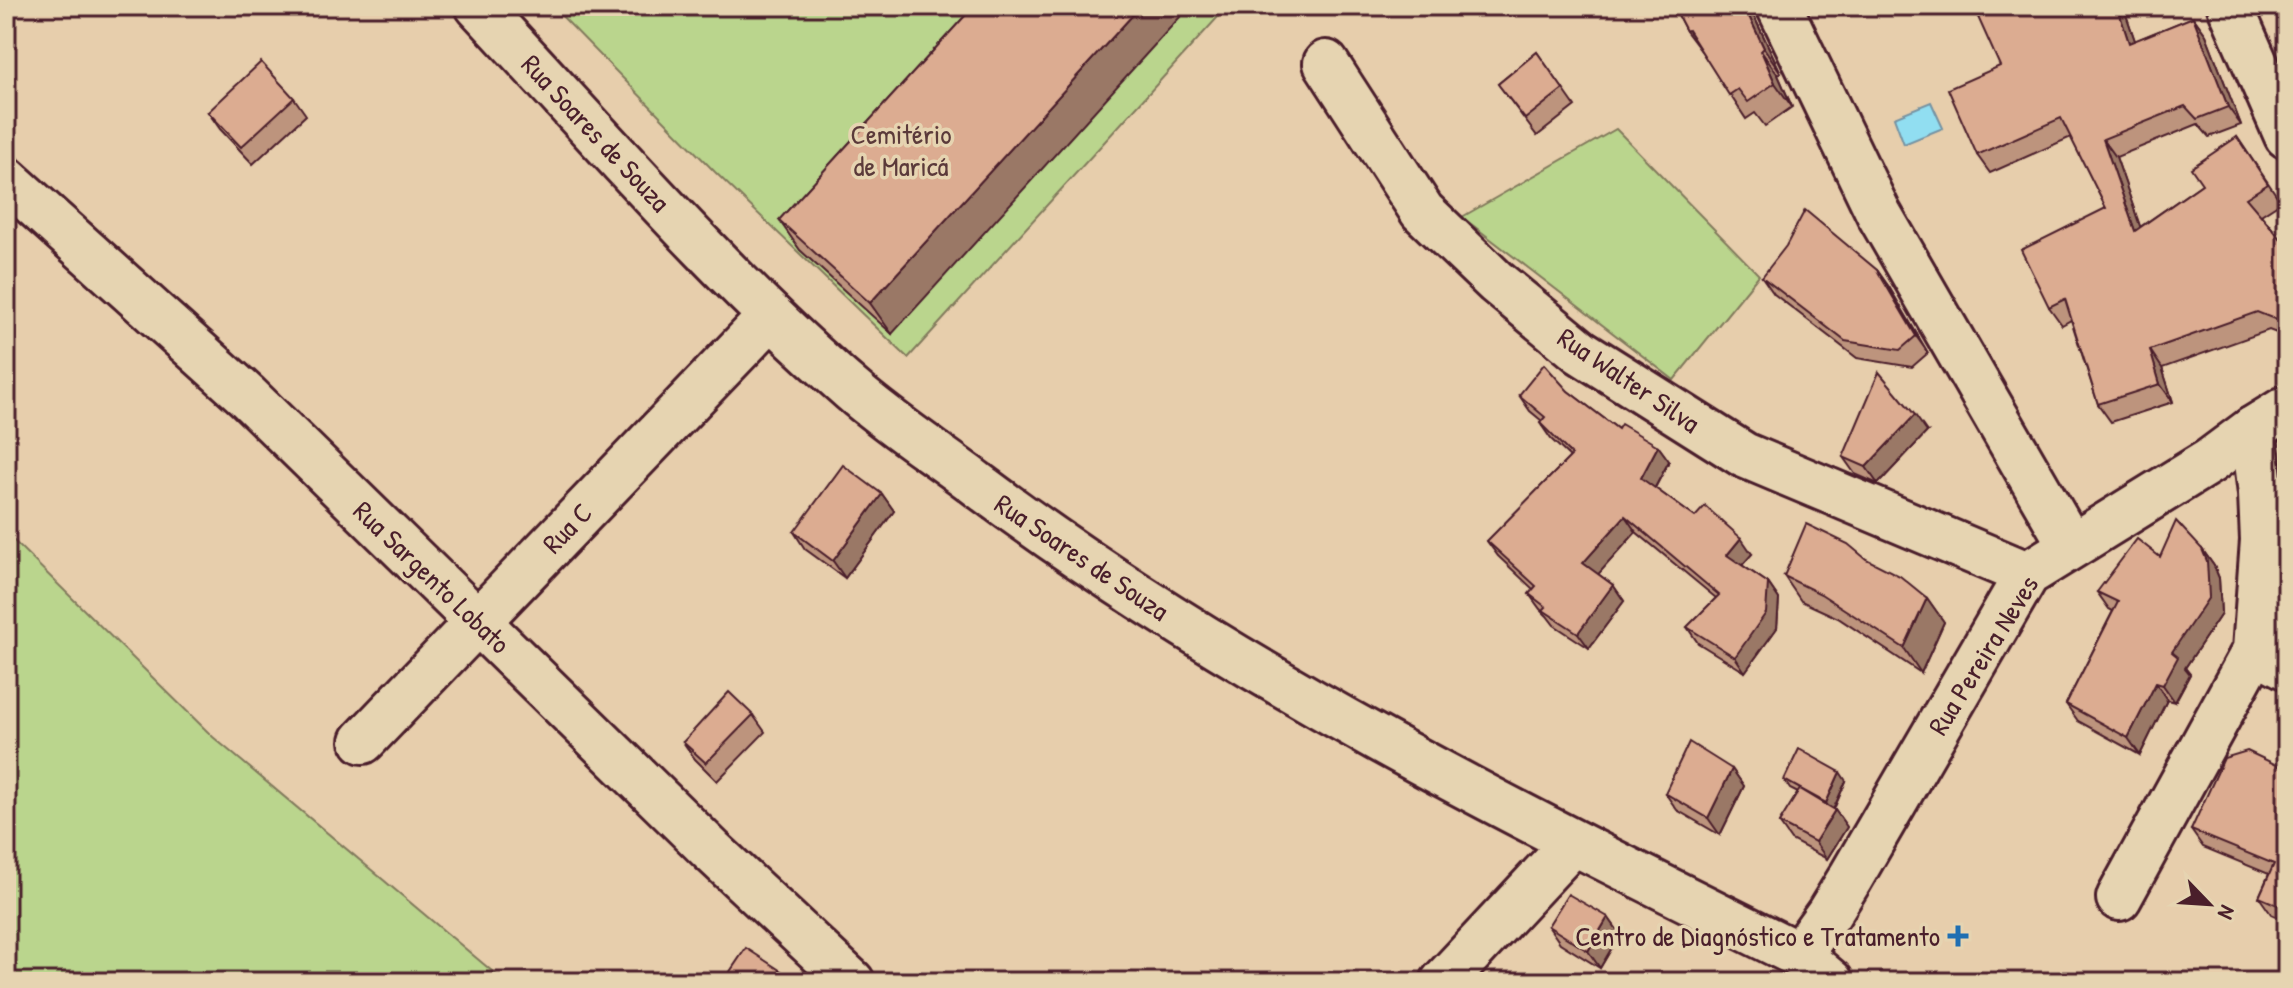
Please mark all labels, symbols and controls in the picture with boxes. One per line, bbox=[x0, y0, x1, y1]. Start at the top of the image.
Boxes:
street label: Rua Soares de Souza bbox=[513, 46, 679, 220]
park label: Cemitério de Maricá bbox=[851, 115, 951, 185]
street label: Rua Walter Silva bbox=[1550, 318, 1708, 442]
street label: Rua Soares de Souza bbox=[987, 485, 1177, 629]
street label: Rua Sargento Lobato bbox=[345, 492, 519, 662]
street label: Rua C bbox=[534, 494, 600, 562]
street label: Rua Pereira Neves bbox=[1919, 568, 2047, 742]
north arrow bbox=[2169, 864, 2249, 944]
text: N bbox=[2211, 901, 2243, 924]
place label: Centro de Diagnóstico e Tratamento bbox=[1575, 917, 1940, 955]
marker: Centro de Diagnóstico e Tratamento bbox=[1947, 925, 1969, 947]

